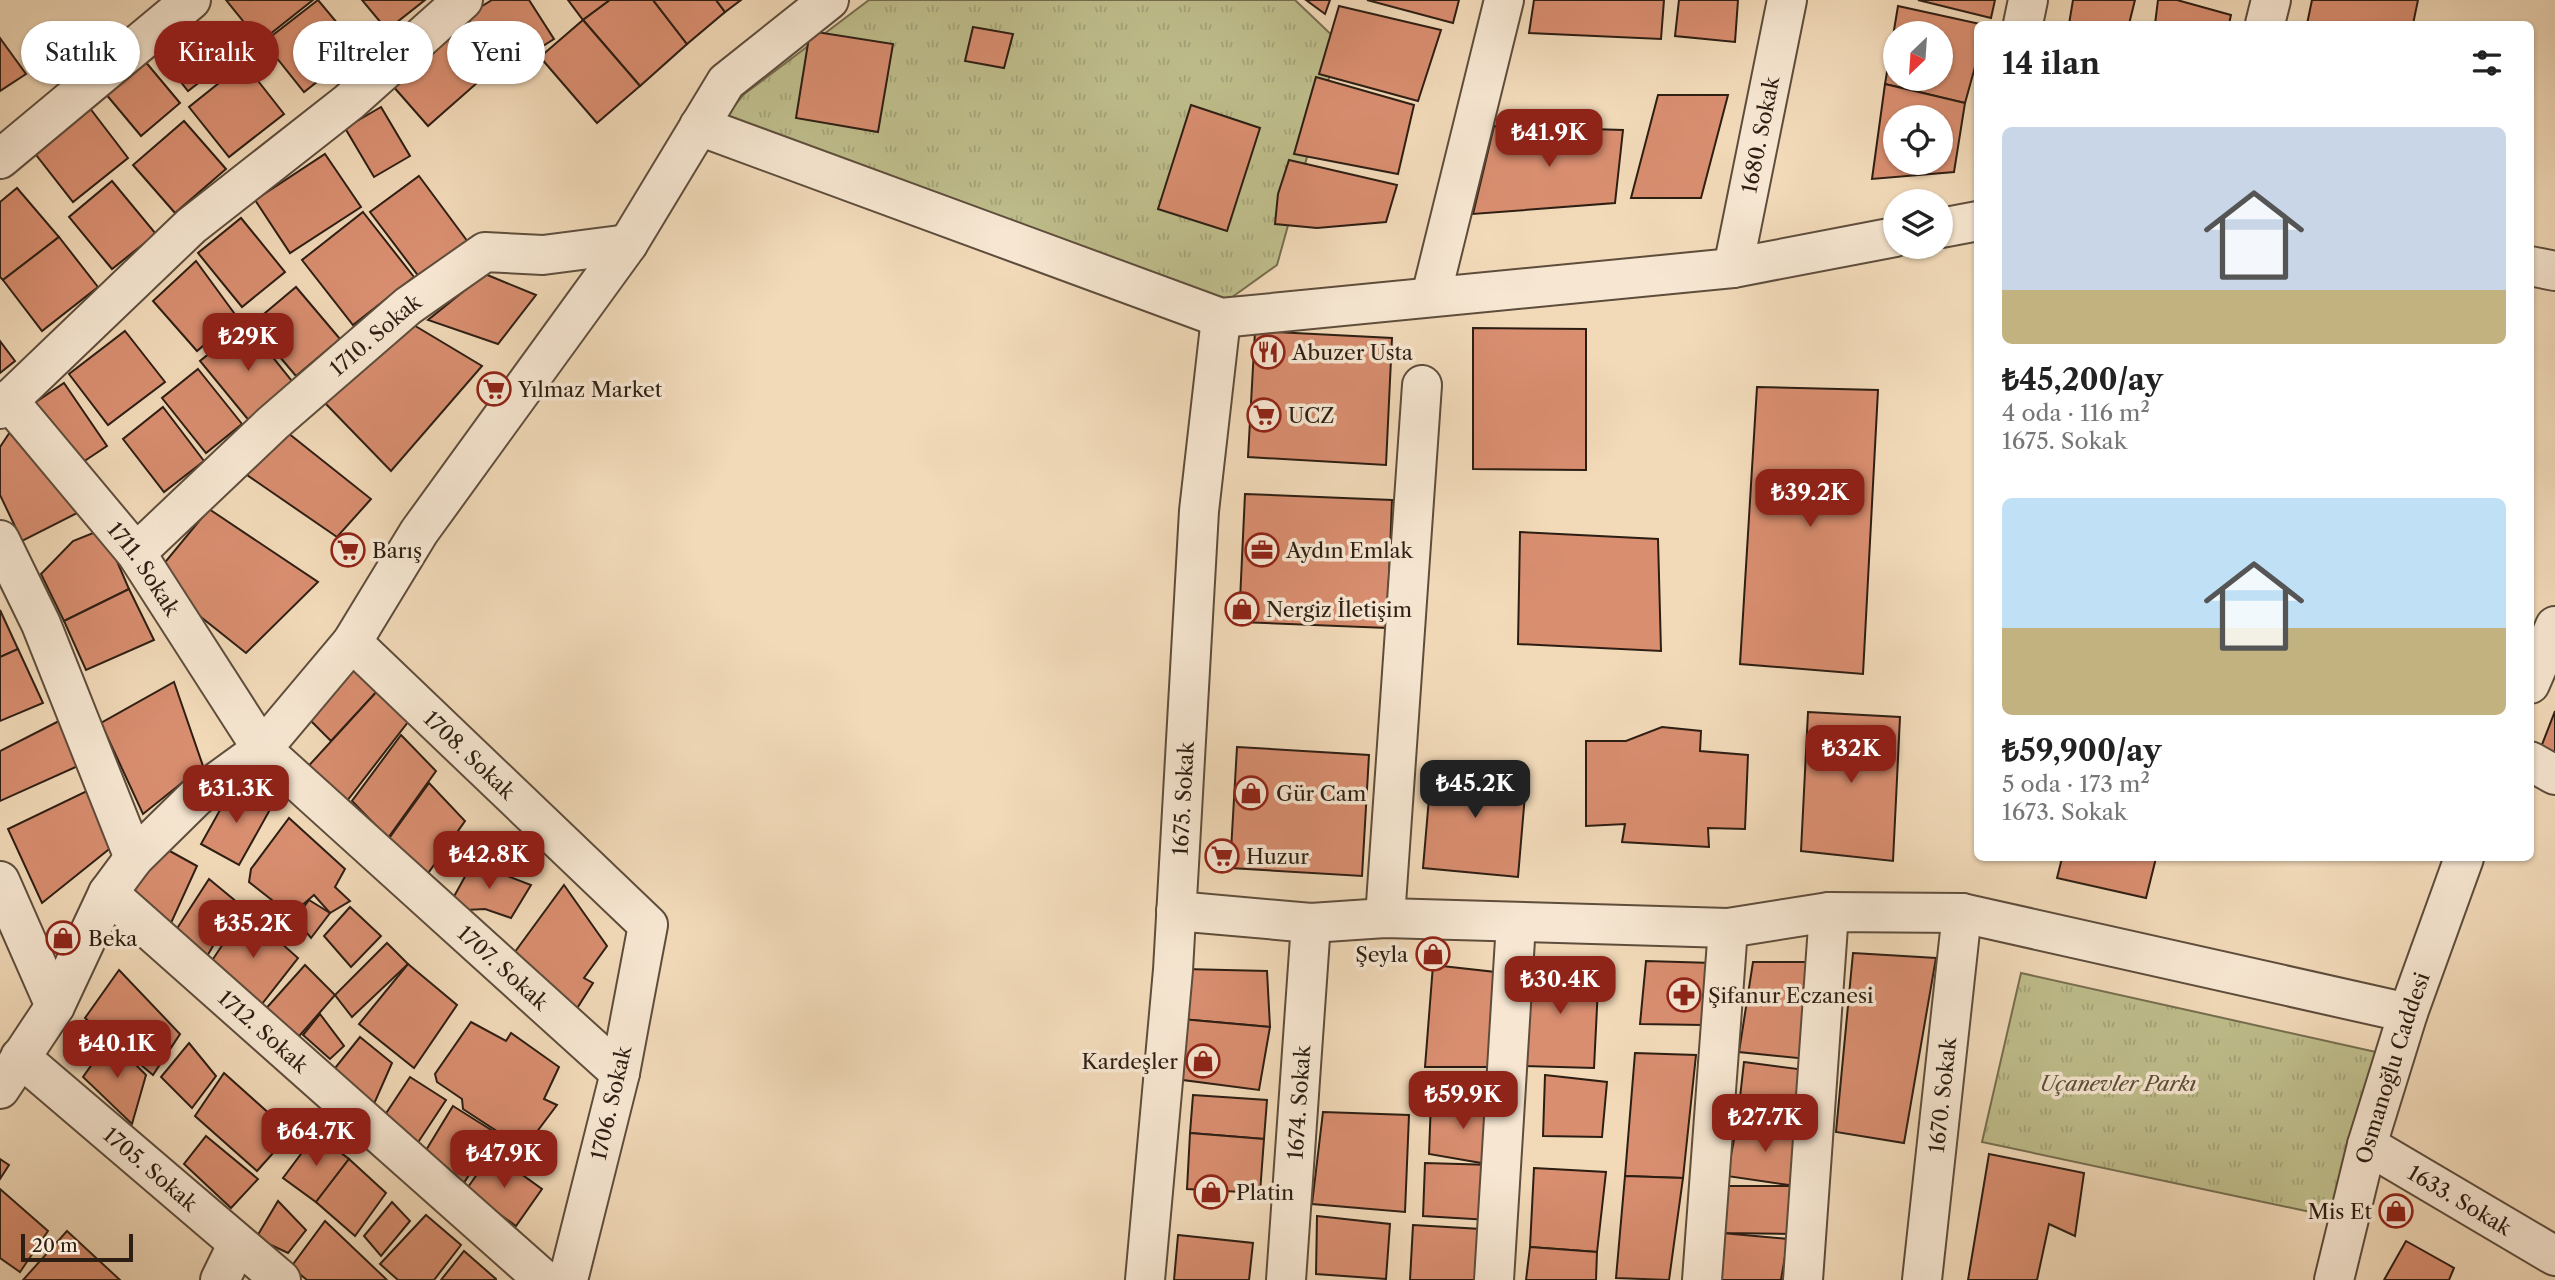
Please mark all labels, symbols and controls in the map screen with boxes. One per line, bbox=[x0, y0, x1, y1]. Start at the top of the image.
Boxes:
chip: Satılık bbox=[21, 21, 140, 84]
chip: Kiralık bbox=[154, 21, 279, 84]
chip: Filtreler bbox=[293, 21, 433, 84]
chip: Yeni bbox=[447, 21, 545, 84]
north arrow bbox=[1883, 21, 1953, 91]
map controls bbox=[1883, 21, 1953, 259]
icon: filters bbox=[2468, 44, 2506, 82]
text: 14 ilan bbox=[2002, 45, 2100, 82]
street label: 1680. Sokak bbox=[1736, 74, 1784, 195]
button: locate bbox=[1883, 105, 1953, 175]
pin: ₺41.9K bbox=[1492, 110, 1606, 169]
text: ₺41.9K bbox=[1511, 118, 1587, 146]
icon: home bbox=[2191, 172, 2317, 298]
button: layers bbox=[1883, 189, 1953, 259]
street label: 1710. Sokak bbox=[324, 288, 426, 381]
pin: ₺29K bbox=[207, 314, 289, 373]
text: ₺29K bbox=[219, 322, 277, 350]
restaurant icon: Abuzer Usta bbox=[1249, 333, 1287, 371]
place label: Abuzer Usta bbox=[1291, 340, 1414, 365]
text: ₺45,200/ay bbox=[2002, 361, 2163, 398]
supermarket icon: Yılmaz Market bbox=[475, 370, 513, 408]
place label: Yılmaz Market bbox=[517, 377, 663, 402]
supermarket icon: UCZ bbox=[1245, 396, 1283, 434]
text: 4 oda · 116 m² bbox=[2002, 399, 2150, 427]
place label: UCZ bbox=[1288, 403, 1334, 428]
text: 1675. Sokak bbox=[2002, 427, 2127, 455]
pin: ₺39.2K bbox=[1753, 470, 1867, 529]
text: ₺39.2K bbox=[1771, 478, 1849, 506]
street label: 1711. Sokak bbox=[103, 517, 186, 621]
supermarket icon: Barış bbox=[329, 531, 367, 569]
office icon: Aydın Emlak bbox=[1243, 531, 1281, 569]
place label: Barış bbox=[372, 538, 422, 563]
place label: Aydın Emlak bbox=[1285, 538, 1414, 563]
icon: home bbox=[2191, 543, 2317, 669]
shop icon: Nergiz İletişim bbox=[1223, 590, 1261, 628]
place label: Nergiz İletişim bbox=[1266, 597, 1412, 622]
street label: 1708. Sokak bbox=[419, 705, 521, 805]
pin: ₺32K bbox=[1810, 726, 1892, 785]
text: ₺59,900/ay bbox=[2002, 732, 2161, 769]
text: ₺32K bbox=[1822, 734, 1880, 762]
street label: 1675. Sokak bbox=[1167, 740, 1198, 856]
pin: ₺45.2K bbox=[1418, 760, 1532, 820]
pin: ₺31.3K bbox=[179, 766, 293, 825]
text: ₺45.2K bbox=[1436, 769, 1514, 797]
text: 5 oda · 173 m² bbox=[2002, 770, 2150, 798]
text: ₺31.3K bbox=[199, 774, 273, 802]
shop icon: Gür Cam bbox=[1232, 774, 1270, 812]
place label: Gür Cam bbox=[1276, 781, 1367, 806]
text: 1673. Sokak bbox=[2002, 798, 2127, 826]
pin: ₺42.8K bbox=[432, 832, 546, 891]
supermarket icon: Huzur bbox=[1203, 837, 1241, 875]
text: ₺42.8K bbox=[449, 840, 529, 868]
place label: Huzur bbox=[1246, 844, 1309, 869]
pin: ₺35.2K bbox=[196, 900, 310, 960]
text: ₺35.2K bbox=[214, 909, 292, 937]
shop icon: Beka bbox=[44, 919, 82, 957]
street label: 1707. Sokak bbox=[453, 920, 554, 1015]
place label: Beka bbox=[88, 926, 138, 951]
shop icon: Şeyla bbox=[1414, 935, 1452, 973]
place label: Şeyla bbox=[1355, 942, 1409, 967]
pin: ₺30.4K bbox=[1503, 956, 1617, 1016]
text: ₺30.4K bbox=[1521, 965, 1599, 993]
street label: Osmanoğlu Caddesi bbox=[2350, 969, 2434, 1166]
pharmacy icon: Şifanur Eczanesi bbox=[1665, 976, 1703, 1014]
place label: Şifanur Eczanesi bbox=[1708, 983, 1874, 1008]
street label: 1712. Sokak bbox=[214, 985, 314, 1078]
pin: ₺40.1K bbox=[60, 1020, 174, 1080]
text: ₺40.1K bbox=[79, 1029, 155, 1057]
street label: 1670. Sokak bbox=[1923, 1035, 1961, 1154]
shop icon: Kardeşler bbox=[1184, 1042, 1222, 1080]
street label: 1706. Sokak bbox=[586, 1043, 636, 1162]
street label: 1674. Sokak bbox=[1282, 1044, 1315, 1160]
place label: Kardeşler bbox=[1081, 1049, 1178, 1074]
park label: Uçanevler Parkı bbox=[2040, 1071, 2196, 1096]
pin: ₺59.9K bbox=[1406, 1072, 1520, 1131]
text: ₺59.9K bbox=[1425, 1080, 1501, 1108]
pin: ₺27.7K bbox=[1708, 1094, 1822, 1154]
text: ₺27.7K bbox=[1728, 1103, 1802, 1131]
pin: ₺64.7K bbox=[259, 1108, 373, 1168]
text: ₺64.7K bbox=[278, 1117, 354, 1145]
street label: 1705. Sokak bbox=[99, 1122, 203, 1216]
pin: ₺47.9K bbox=[447, 1130, 561, 1190]
text: ₺47.9K bbox=[466, 1139, 542, 1167]
street label: 1633. Sokak bbox=[2404, 1160, 2517, 1241]
shop icon: Platin bbox=[1192, 1173, 1230, 1211]
place label: Platin bbox=[1236, 1180, 1294, 1205]
shop icon: Mis Et bbox=[2377, 1192, 2415, 1230]
place label: Mis Et bbox=[2308, 1199, 2373, 1224]
scale bar bbox=[21, 1231, 133, 1263]
text: 20 m bbox=[32, 1234, 78, 1257]

